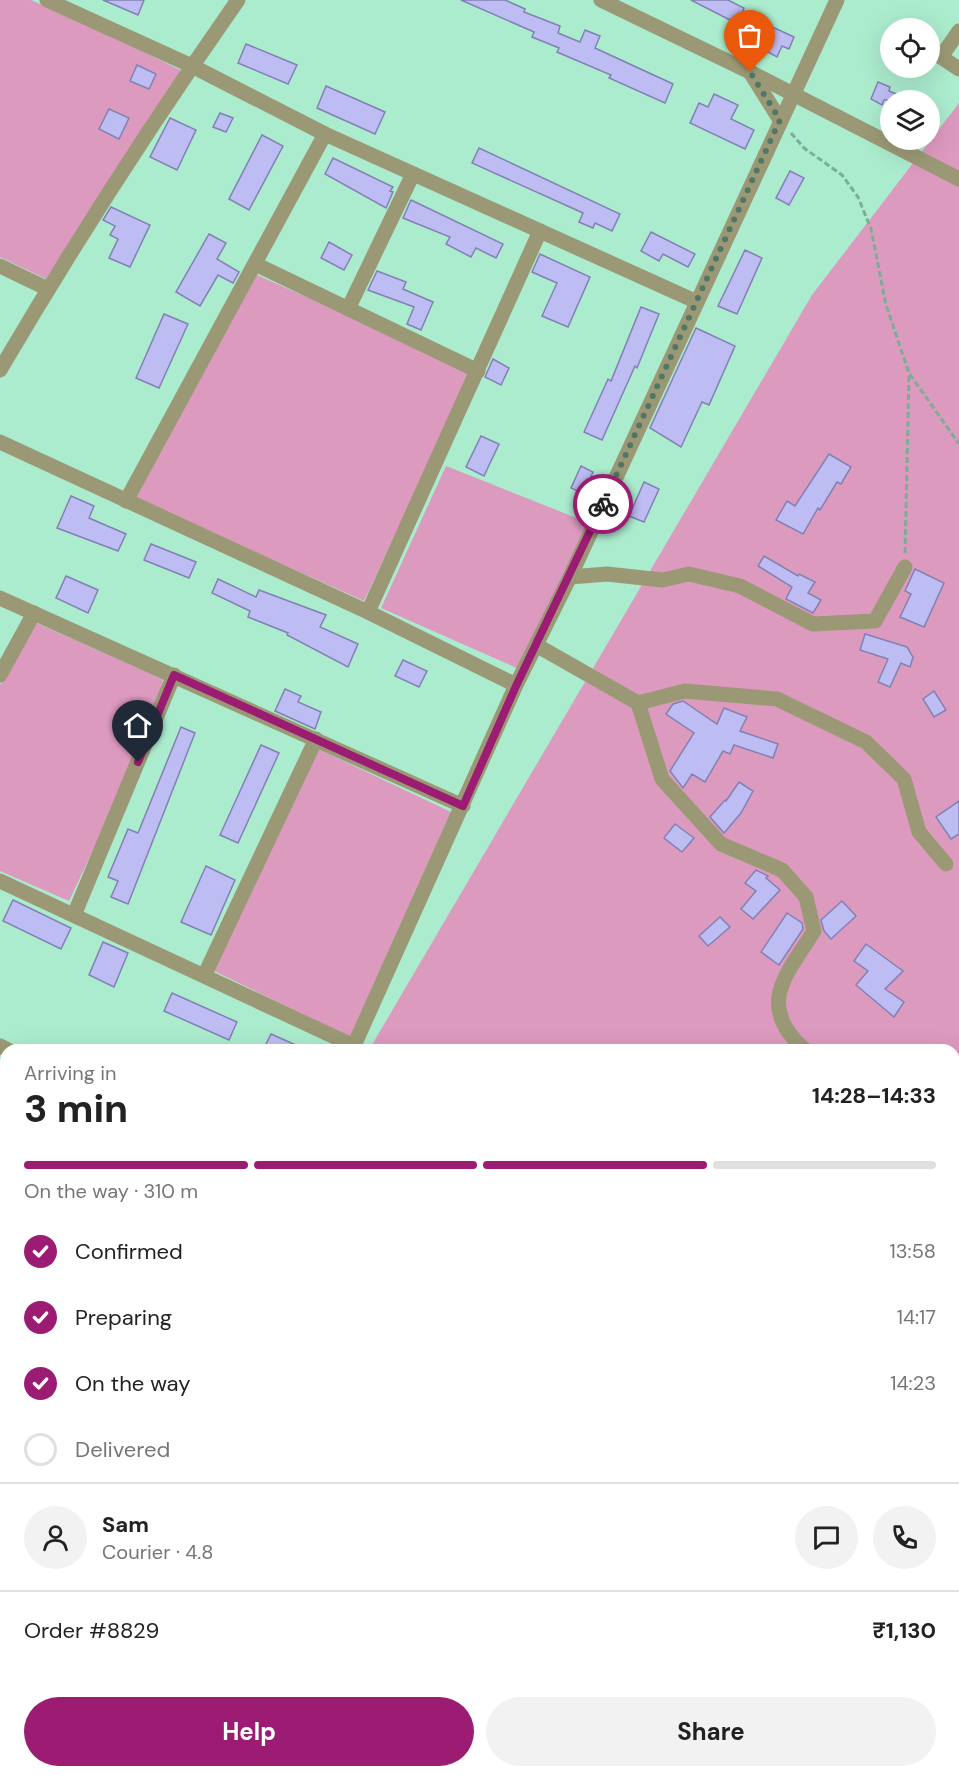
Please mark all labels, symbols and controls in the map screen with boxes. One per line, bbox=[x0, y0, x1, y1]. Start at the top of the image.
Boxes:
pin bbox=[724, 10, 775, 72]
map controls bbox=[880, 18, 940, 150]
button: locate bbox=[880, 18, 940, 78]
icon: bag bbox=[733, 19, 766, 52]
button: layers bbox=[880, 90, 940, 150]
courier bbox=[573, 474, 633, 534]
icon: bike bbox=[587, 488, 620, 521]
pin bbox=[112, 700, 163, 762]
icon: home bbox=[121, 709, 154, 742]
text: Arriving in bbox=[24, 1060, 116, 1086]
text: 14:28–14:33 bbox=[812, 1081, 936, 1110]
text: 3 min bbox=[24, 1083, 128, 1134]
text: On the way · 310 m bbox=[24, 1178, 198, 1204]
icon: check bbox=[24, 1235, 57, 1268]
text: Confirmed bbox=[75, 1237, 183, 1266]
text: 13:58 bbox=[890, 1238, 936, 1264]
icon: check bbox=[24, 1301, 57, 1334]
text: Preparing bbox=[75, 1303, 172, 1332]
text: 14:17 bbox=[897, 1304, 936, 1330]
icon: check bbox=[24, 1367, 57, 1400]
text: On the way bbox=[75, 1369, 190, 1398]
text: 14:23 bbox=[890, 1370, 936, 1396]
text: Delivered bbox=[75, 1435, 170, 1464]
button: person bbox=[24, 1506, 87, 1569]
button: chat bbox=[795, 1506, 858, 1569]
button: phone bbox=[873, 1506, 936, 1569]
text: Sam bbox=[102, 1510, 149, 1539]
text: Courier · 4.8 bbox=[102, 1539, 213, 1565]
text: Order #8829 bbox=[24, 1616, 159, 1645]
text: ₹1,130 bbox=[872, 1616, 936, 1645]
button: Help bbox=[24, 1697, 474, 1766]
button: Share bbox=[486, 1697, 936, 1766]

